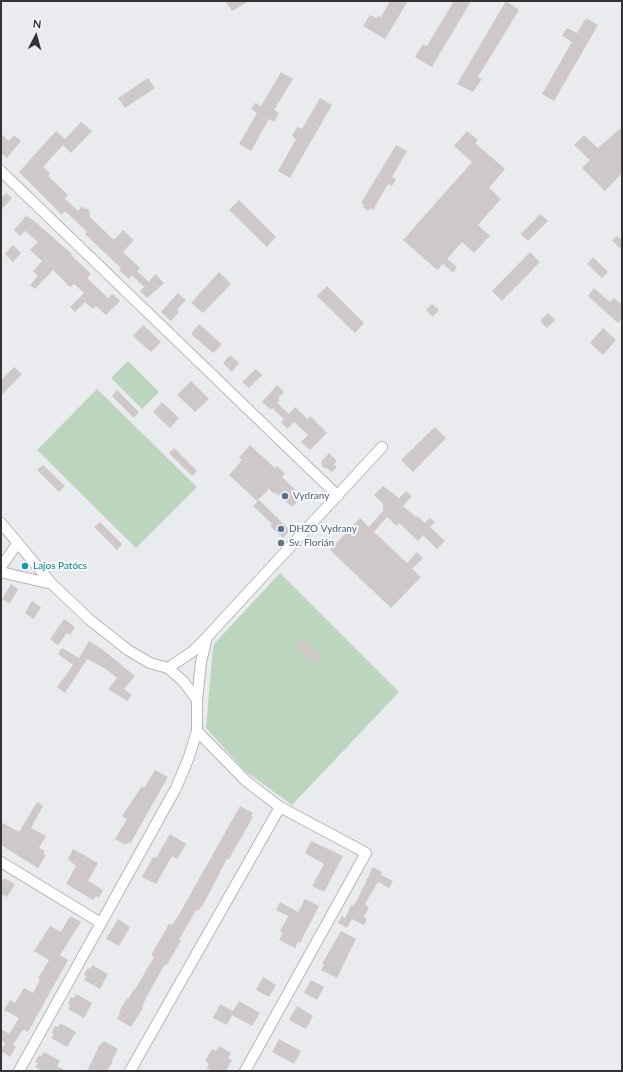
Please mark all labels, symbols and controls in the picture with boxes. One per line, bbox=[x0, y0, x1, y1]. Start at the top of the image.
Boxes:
north arrow bbox=[16, 16, 56, 56]
text: N bbox=[32, 17, 42, 30]
place label: Vydrany bbox=[293, 490, 329, 502]
marker: Vydrany bbox=[280, 491, 290, 501]
place label: DHZO Vydrany bbox=[289, 523, 357, 535]
marker: DHZO Vydrany bbox=[276, 524, 286, 534]
place label: Sv. Florián bbox=[289, 537, 334, 549]
marker: Sv. Florián bbox=[276, 538, 286, 548]
place label: Lajos Patócs bbox=[33, 560, 87, 572]
marker: Lajos Patócs bbox=[20, 561, 30, 571]

